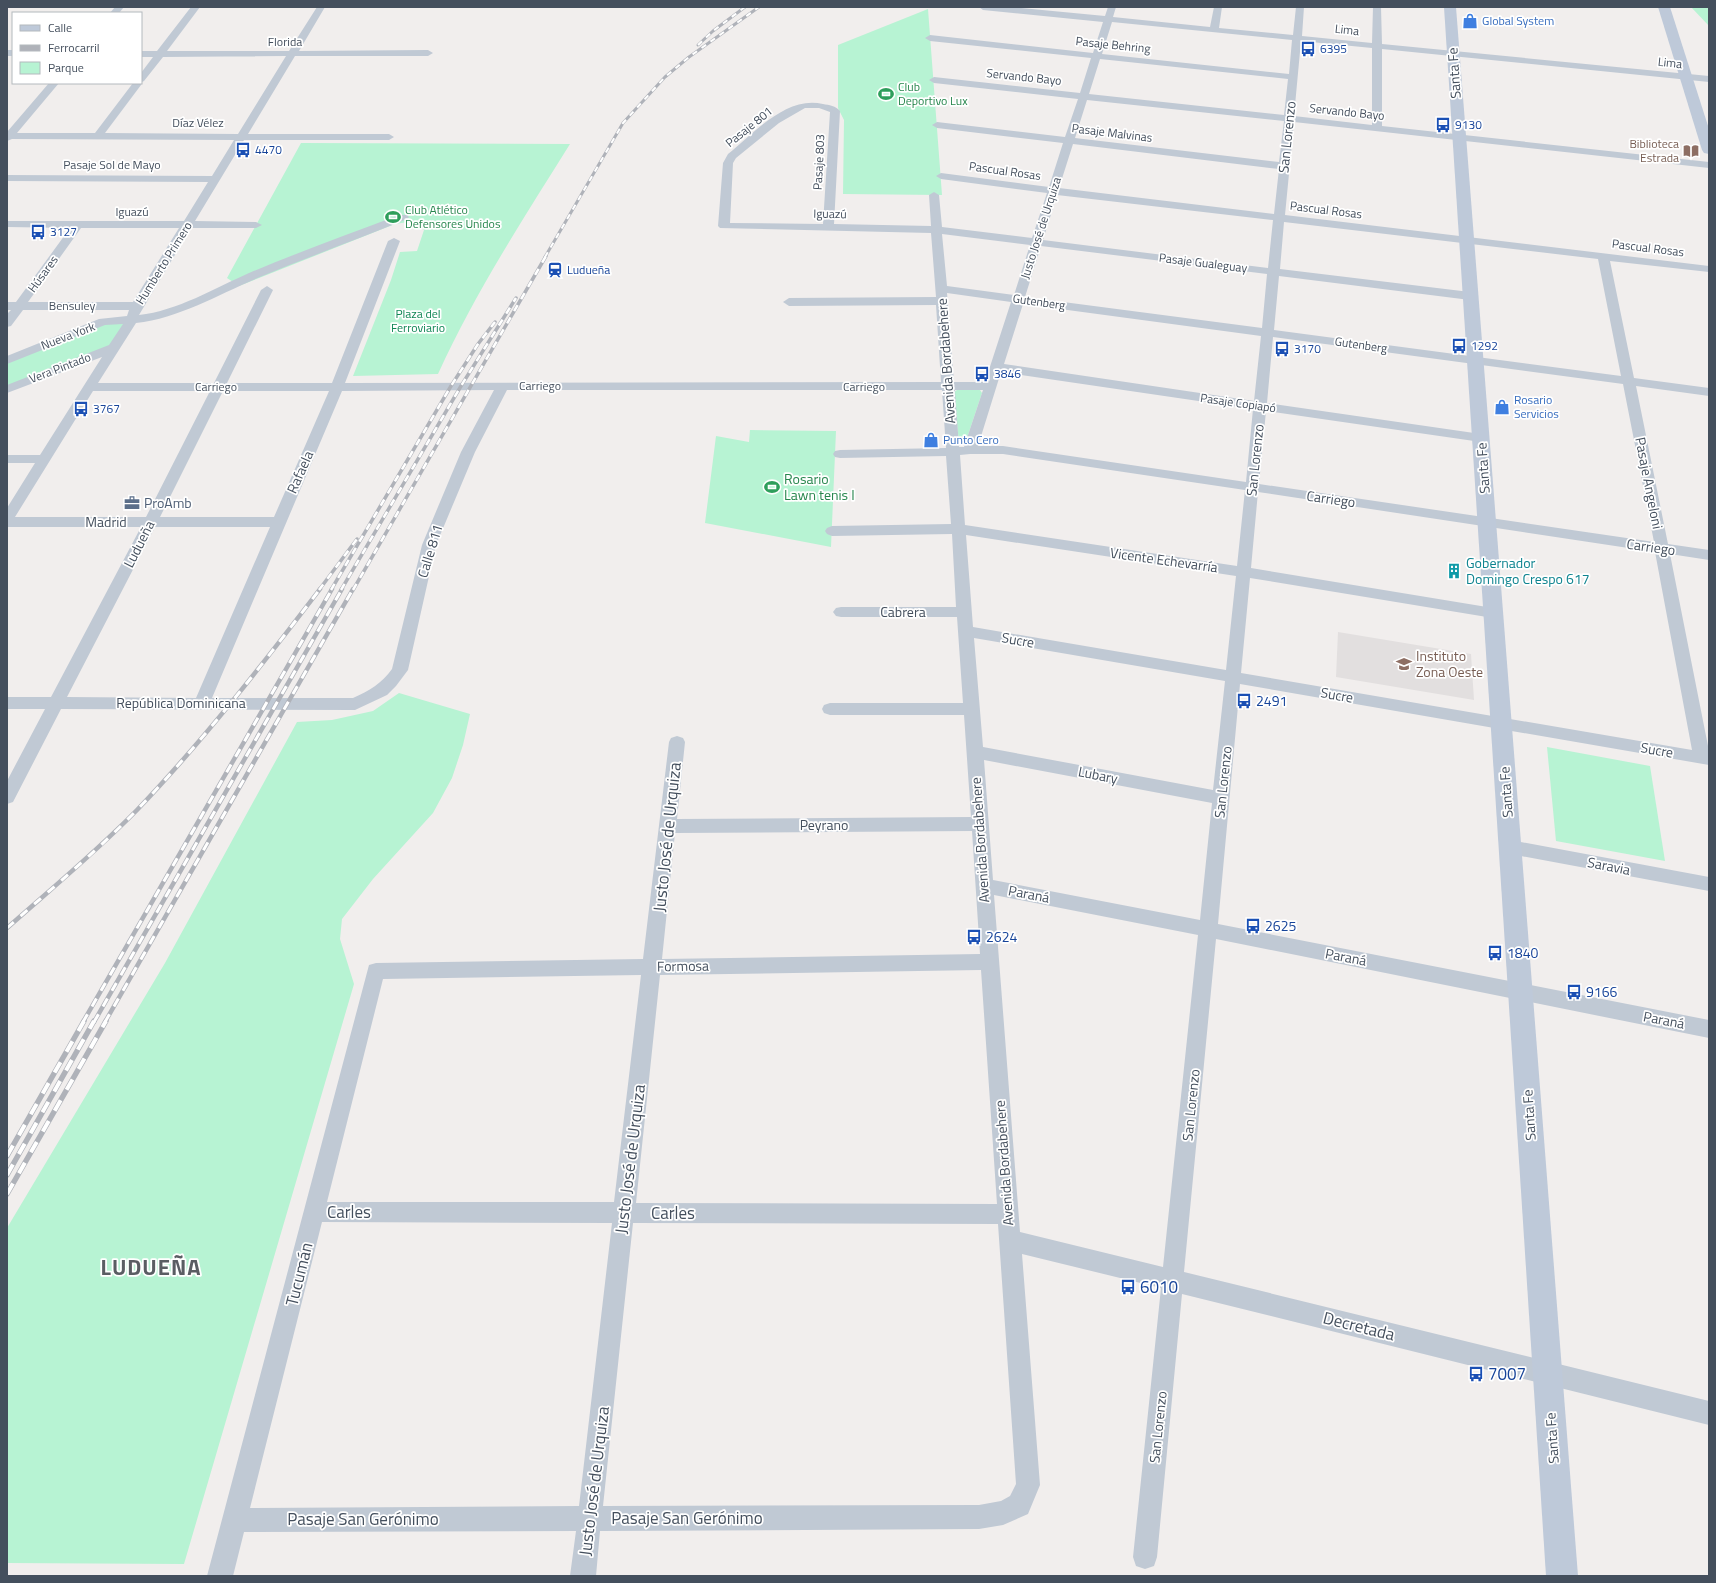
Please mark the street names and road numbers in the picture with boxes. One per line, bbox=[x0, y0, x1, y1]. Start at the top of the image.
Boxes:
street label: Lima bbox=[1334, 19, 1360, 40]
street label: Pasaje Behring bbox=[1075, 31, 1151, 58]
street label: Florida bbox=[268, 32, 302, 51]
street label: Santa Fe bbox=[1441, 47, 1466, 99]
street label: Lima bbox=[1657, 52, 1683, 73]
street label: Servando Bayo bbox=[985, 63, 1063, 90]
street label: Servando Bayo bbox=[1308, 98, 1386, 125]
street label: San Lorenzo bbox=[1272, 100, 1301, 174]
street label: Pasaje 801 bbox=[721, 102, 776, 152]
street label: Díaz Vélez bbox=[172, 113, 224, 132]
street label: Pasaje Malvinas bbox=[1071, 118, 1154, 147]
street label: Pasaje 803 bbox=[808, 133, 829, 191]
street label: Pasaje Sol de Mayo bbox=[63, 155, 161, 174]
street label: Pascual Rosas bbox=[968, 156, 1043, 185]
street label: Justo José de Urquiza bbox=[1015, 174, 1066, 281]
street label: Pascual Rosas bbox=[1289, 196, 1364, 223]
street label: Iguazú bbox=[115, 202, 149, 221]
street label: Iguazú bbox=[813, 204, 847, 223]
street label: Humberto Primero bbox=[130, 218, 197, 308]
street label: Pascual Rosas bbox=[1611, 234, 1686, 261]
street label: Pasaje Gualeguay bbox=[1158, 248, 1249, 277]
street label: Húsares bbox=[23, 251, 63, 296]
street label: Gutenberg bbox=[1011, 288, 1067, 315]
street label: Bensuley bbox=[49, 296, 95, 315]
street label: Avenida Bordabehere bbox=[931, 298, 960, 424]
street label: Nueva York bbox=[38, 316, 98, 355]
street label: Gutenberg bbox=[1333, 331, 1389, 358]
street label: Vera Pintado bbox=[26, 347, 93, 388]
street label: Carriego bbox=[519, 376, 561, 395]
street label: Carriego bbox=[195, 377, 237, 396]
street label: Carriego bbox=[843, 377, 885, 396]
street label: Pasaje Copiapó bbox=[1199, 388, 1277, 417]
street label: San Lorenzo bbox=[1240, 423, 1269, 497]
street label: Pasaje Angeloni bbox=[1630, 435, 1669, 531]
street label: Santa Fe bbox=[1470, 442, 1495, 494]
street label: Rafaela bbox=[281, 447, 318, 496]
street label: Carriego bbox=[1305, 485, 1357, 512]
street label: Madrid bbox=[85, 511, 127, 532]
street label: Ludueña bbox=[118, 517, 159, 571]
street label: Calle 811 bbox=[411, 522, 448, 580]
street label: Carriego bbox=[1625, 533, 1677, 560]
street label: Vicente Echevarría bbox=[1109, 542, 1219, 577]
street label: Cabrera bbox=[880, 601, 926, 622]
street label: Sucre bbox=[1000, 626, 1036, 653]
street label: Sucre bbox=[1319, 681, 1355, 708]
street label: República Dominicana bbox=[116, 692, 246, 713]
street label: Sucre bbox=[1639, 736, 1675, 763]
street label: San Lorenzo bbox=[1208, 745, 1237, 819]
street label: Justo José de Urquiza bbox=[646, 760, 688, 913]
street label: Lubary bbox=[1076, 760, 1120, 789]
street label: Santa Fe bbox=[1493, 766, 1518, 818]
street label: Avenida Bordabehere bbox=[965, 777, 994, 903]
street label: Peyrano bbox=[800, 814, 848, 835]
street label: Saravia bbox=[1586, 851, 1632, 880]
street label: Paraná bbox=[1007, 879, 1052, 908]
street label: Paraná bbox=[1324, 942, 1369, 971]
street label: Formosa bbox=[657, 955, 709, 976]
street label: Paraná bbox=[1642, 1005, 1687, 1034]
street label: San Lorenzo bbox=[1176, 1068, 1205, 1142]
street label: Justo José de Urquiza bbox=[608, 1082, 652, 1235]
street label: Santa Fe bbox=[1516, 1089, 1541, 1141]
street label: Avenida Bordabehere bbox=[989, 1100, 1018, 1226]
street label: Carles bbox=[327, 1199, 371, 1225]
street label: Carles bbox=[651, 1200, 695, 1226]
street label: Tucumán bbox=[279, 1239, 319, 1309]
street label: Decretada bbox=[1320, 1305, 1398, 1348]
street label: San Lorenzo bbox=[1143, 1390, 1172, 1464]
street label: Justo José de Urquiza bbox=[572, 1404, 616, 1557]
street label: Santa Fe bbox=[1539, 1412, 1564, 1464]
street label: Pasaje San Gerónimo bbox=[611, 1505, 763, 1531]
street label: Pasaje San Gerónimo bbox=[287, 1506, 439, 1532]

